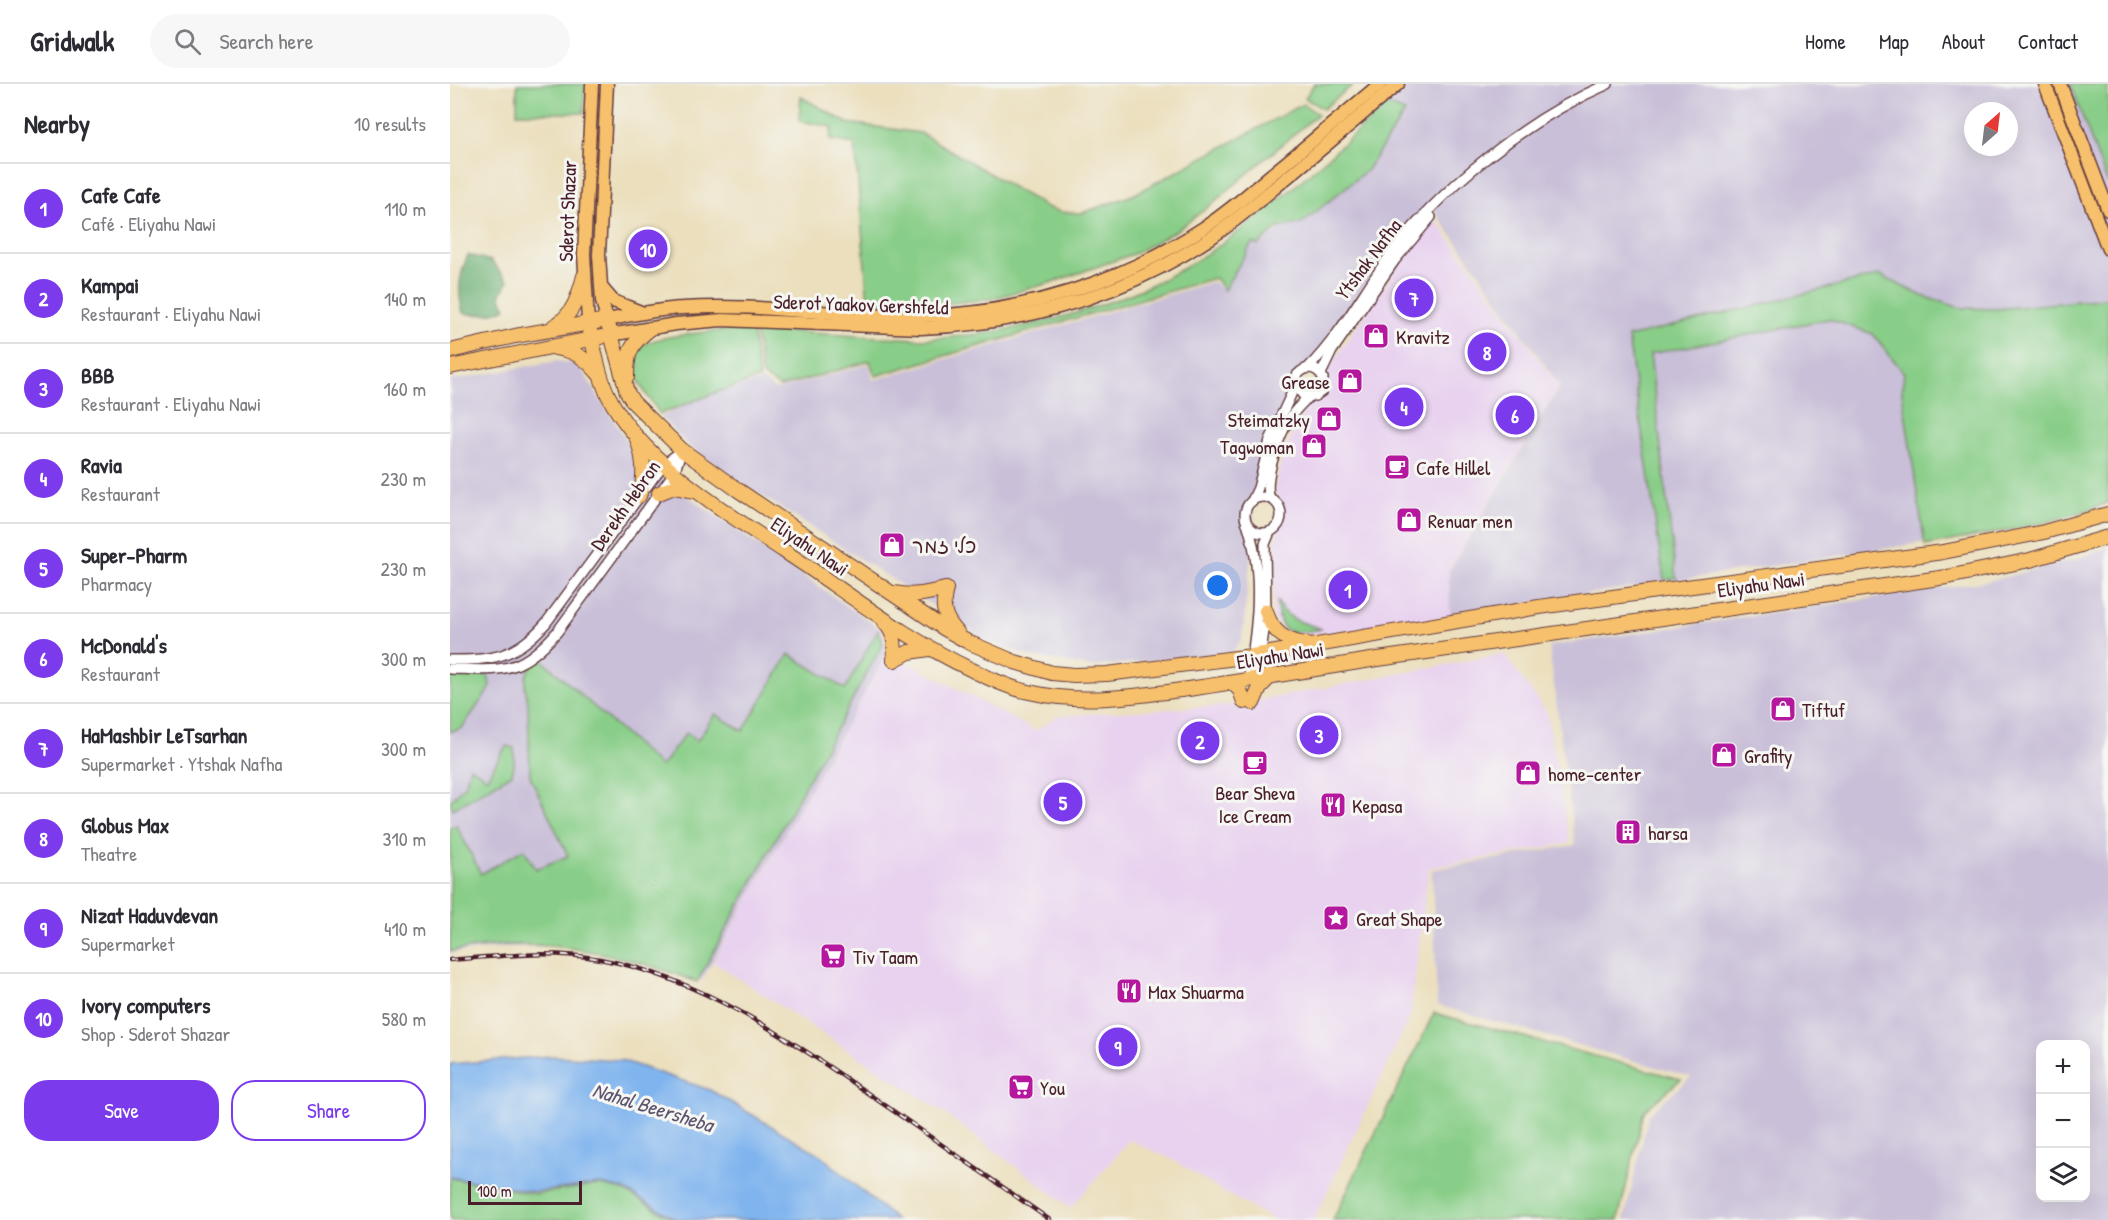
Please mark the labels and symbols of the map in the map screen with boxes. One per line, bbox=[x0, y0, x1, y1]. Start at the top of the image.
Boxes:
north arrow bbox=[1964, 102, 2018, 156]
street label: Sderot Shazar bbox=[552, 159, 582, 262]
street label: Ytshak Nafha bbox=[1329, 213, 1407, 305]
pin: 10 bbox=[628, 226, 668, 272]
pin: 7 bbox=[1394, 276, 1434, 320]
street label: Sderot Yaakov Gershfeld bbox=[773, 287, 949, 321]
shop icon: Kravitz bbox=[1361, 321, 1391, 351]
place label: Kravitz bbox=[1396, 323, 1450, 350]
pin: 8 bbox=[1468, 330, 1506, 374]
shop icon: Grease bbox=[1335, 366, 1365, 396]
place label: Grease bbox=[1281, 368, 1330, 395]
pin: 4 bbox=[1384, 384, 1424, 430]
pin: 6 bbox=[1496, 392, 1534, 438]
shop icon: Steimatzky bbox=[1314, 404, 1344, 434]
place label: Steimatzky bbox=[1228, 406, 1310, 433]
shop icon: Tagwoman bbox=[1299, 431, 1329, 461]
place label: Tagwoman bbox=[1220, 433, 1294, 460]
cafe icon: Cafe Hillel bbox=[1382, 452, 1412, 482]
street label: Derekh Hebron bbox=[584, 454, 666, 556]
place label: Cafe Hillel bbox=[1416, 454, 1491, 481]
shop icon: Renuar men bbox=[1394, 505, 1424, 535]
place label: Renuar men bbox=[1428, 507, 1513, 534]
street label: Eliyahu Nawi bbox=[766, 510, 854, 582]
shop icon: כלי זמר bbox=[877, 530, 907, 560]
place label: כלי זמר bbox=[912, 532, 976, 559]
street label: Eliyahu Nawi bbox=[1715, 564, 1807, 604]
pin: 1 bbox=[1328, 568, 1368, 612]
your location bbox=[1203, 571, 1232, 600]
street label: Eliyahu Nawi bbox=[1234, 635, 1326, 675]
shop icon: Tiftuf bbox=[1768, 694, 1798, 724]
place label: Tiftuf bbox=[1802, 696, 1845, 723]
pin: 3 bbox=[1300, 712, 1338, 758]
pin: 2 bbox=[1180, 718, 1220, 764]
shop icon: Grafity bbox=[1709, 740, 1739, 770]
place label: Grafity bbox=[1744, 742, 1792, 769]
cafe icon: Bear Sheva Ice Cream bbox=[1240, 748, 1270, 778]
shop icon: home-center bbox=[1513, 758, 1543, 788]
place label: home-center bbox=[1548, 760, 1642, 787]
place label: Bear Sheva Ice Cream bbox=[1215, 779, 1295, 829]
pin: 5 bbox=[1044, 780, 1082, 824]
restaurant icon: Kepasa bbox=[1318, 790, 1348, 820]
place label: Kepasa bbox=[1352, 792, 1403, 819]
building icon: harsa bbox=[1613, 817, 1643, 847]
place label: harsa bbox=[1648, 819, 1688, 846]
place icon: Great Shape bbox=[1321, 903, 1351, 933]
place label: Great Shape bbox=[1356, 905, 1443, 932]
supermarket icon: Tiv Taam bbox=[818, 941, 848, 971]
place label: Tiv Taam bbox=[853, 943, 918, 970]
restaurant icon: Max Shuarma bbox=[1114, 976, 1144, 1006]
place label: Max Shuarma bbox=[1148, 978, 1244, 1005]
pin: 9 bbox=[1098, 1024, 1138, 1070]
supermarket icon: You bbox=[1006, 1072, 1036, 1102]
place label: You bbox=[1040, 1074, 1065, 1101]
water label: Nahal Beersheba bbox=[589, 1075, 719, 1140]
scale bar bbox=[468, 1178, 582, 1206]

